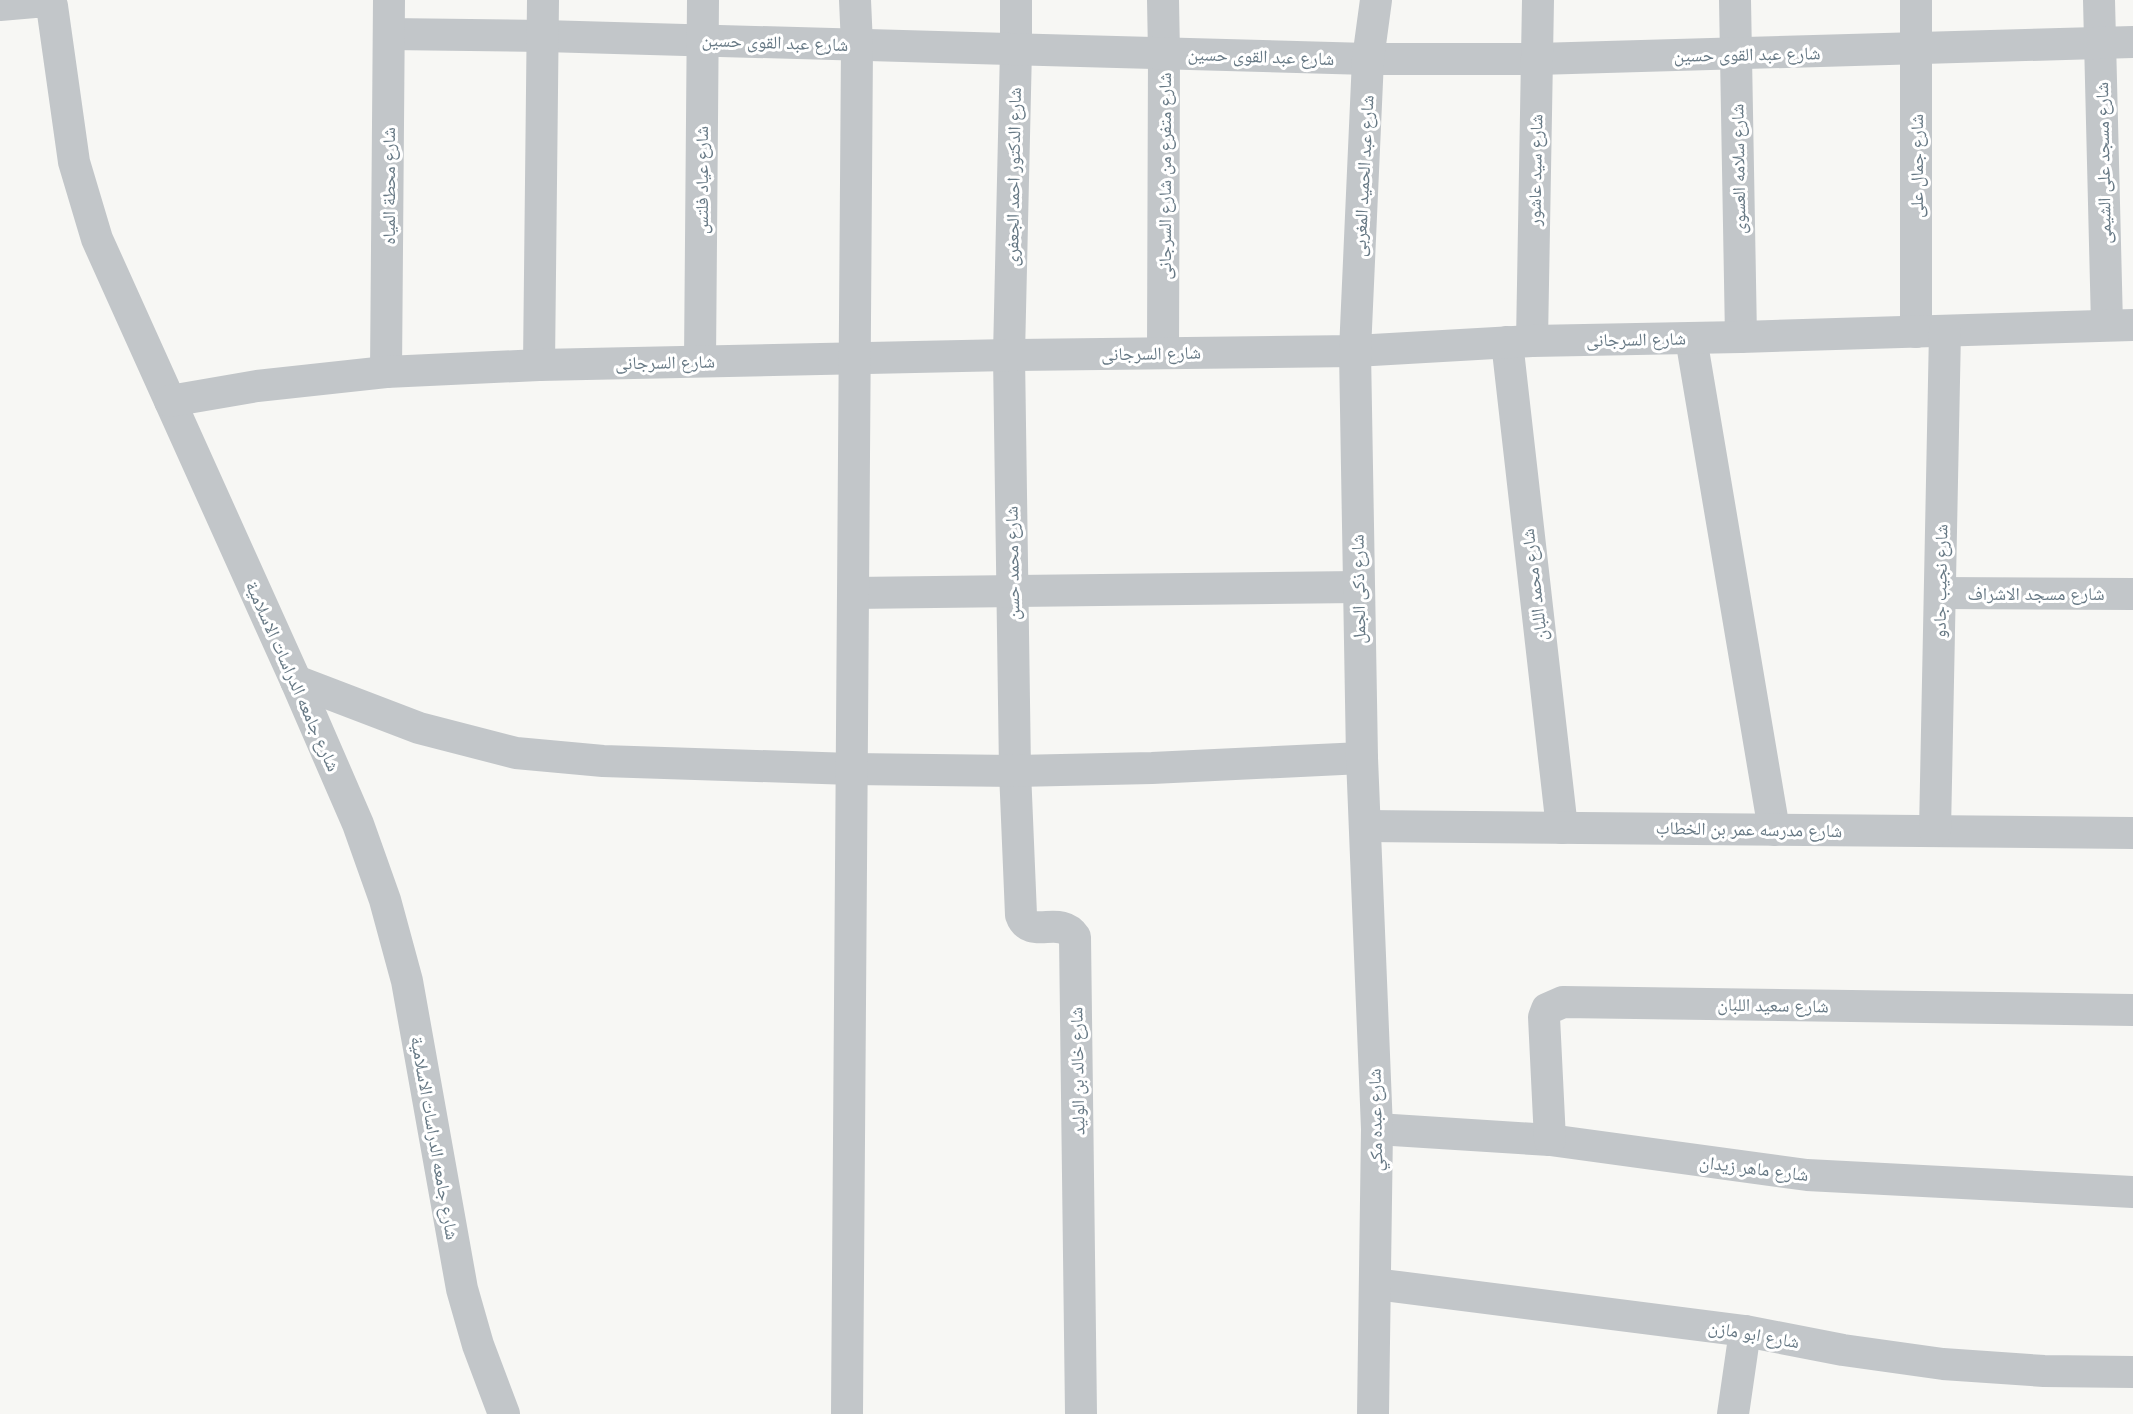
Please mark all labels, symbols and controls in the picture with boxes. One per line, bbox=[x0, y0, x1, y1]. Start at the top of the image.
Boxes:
street label: شارع عبد القوى حسين bbox=[701, 28, 849, 56]
street label: شارع عبد القوى حسين bbox=[1673, 41, 1821, 67]
street label: شارع عبد القوى حسين bbox=[1187, 42, 1335, 70]
street label: شارع متفرع من شارع السرجانى bbox=[1153, 72, 1176, 280]
street label: شارع مسجد على الشيمى bbox=[2090, 82, 2116, 244]
street label: شارع الدكتور احمد الجعفرى bbox=[1000, 87, 1026, 267]
street label: شارع عبد الحميد المغربى bbox=[1347, 95, 1379, 257]
street label: شارع سلامه العسوى bbox=[1725, 104, 1751, 234]
street label: شارع سيد عاشور bbox=[1523, 114, 1547, 227]
street label: شارع جمال على bbox=[1905, 114, 1928, 218]
street label: شارع عياد فلتس bbox=[690, 126, 713, 234]
street label: شارع محطة المياه bbox=[377, 127, 400, 245]
street label: شارع السرجانى bbox=[1586, 327, 1686, 351]
street label: شارع السرجانى bbox=[1101, 341, 1201, 365]
street label: شارع السرجانى bbox=[615, 350, 715, 374]
street label: شارع محمد حسن bbox=[1000, 506, 1024, 620]
street label: شارع نجيب جادو bbox=[1928, 524, 1952, 638]
street label: شارع محمد اللبان bbox=[1516, 527, 1552, 643]
street label: شارع ذكى الجمل bbox=[1346, 534, 1370, 644]
street label: شارع جامعه الدراسات الاسلامية bbox=[241, 577, 345, 775]
street label: شارع مسجد الاشراف bbox=[1968, 582, 2104, 605]
street label: شارع مدرسه عمر بن الخطاب bbox=[1655, 816, 1843, 842]
street label: شارع سعيد اللبان bbox=[1717, 993, 1829, 1017]
street label: شارع خالد بن الوليد bbox=[1064, 1007, 1090, 1135]
street label: شارع جامعه الدراسات الاسلامية bbox=[406, 1034, 464, 1242]
street label: شارع عبده مكي bbox=[1363, 1068, 1391, 1172]
street label: شارع ماهر زيدان bbox=[1698, 1150, 1810, 1186]
street label: شارع ابو مازن bbox=[1707, 1315, 1801, 1353]

